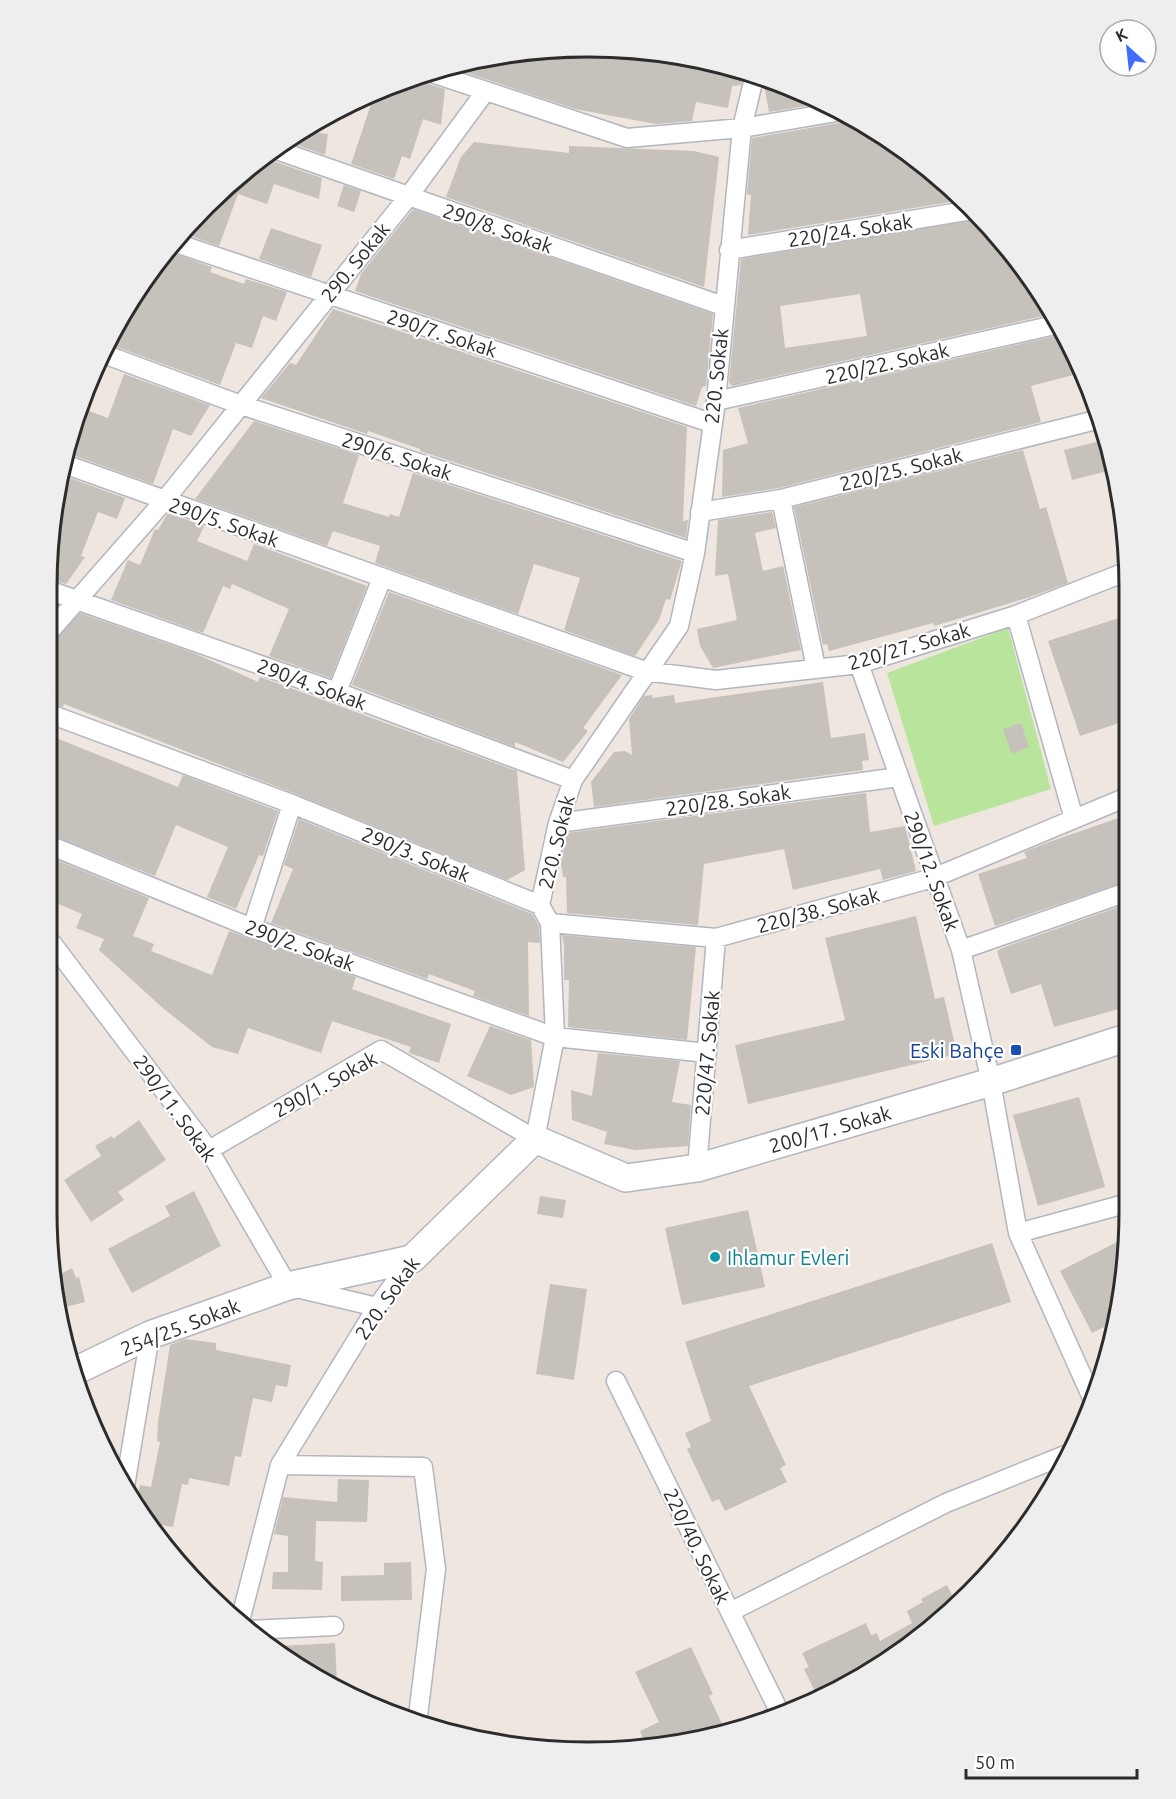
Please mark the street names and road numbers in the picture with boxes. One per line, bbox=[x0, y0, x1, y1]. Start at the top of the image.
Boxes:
street label: 290/8. Sokak bbox=[440, 198, 556, 258]
street label: 220/24. Sokak bbox=[786, 209, 914, 251]
street label: 290. Sokak bbox=[316, 217, 394, 307]
street label: 290/7. Sokak bbox=[384, 304, 500, 362]
street label: 220. Sokak bbox=[700, 327, 732, 425]
street label: 220/22. Sokak bbox=[823, 338, 951, 388]
street label: 290/6. Sokak bbox=[339, 427, 455, 485]
street label: 220/25. Sokak bbox=[837, 443, 965, 495]
street label: 290/5. Sokak bbox=[166, 492, 282, 552]
street label: 220/27. Sokak bbox=[845, 618, 973, 674]
street label: 290/4. Sokak bbox=[254, 654, 370, 714]
street label: 220/28. Sokak bbox=[664, 780, 792, 820]
street label: 220. Sokak bbox=[533, 793, 579, 891]
street label: 290/12. Sokak bbox=[900, 808, 964, 934]
street label: 290/3. Sokak bbox=[359, 822, 473, 886]
street label: 220/38. Sokak bbox=[754, 883, 882, 937]
street label: 290/2. Sokak bbox=[242, 915, 358, 975]
street label: 220/47. Sokak bbox=[690, 989, 724, 1117]
street label: 290/1. Sokak bbox=[269, 1046, 381, 1122]
street label: 290/11. Sokak bbox=[129, 1050, 221, 1166]
street label: 200/17. Sokak bbox=[766, 1101, 894, 1157]
street label: 220. Sokak bbox=[350, 1252, 424, 1344]
street label: 254/25. Sokak bbox=[117, 1294, 243, 1360]
street label: 220/40. Sokak bbox=[659, 1484, 735, 1608]

